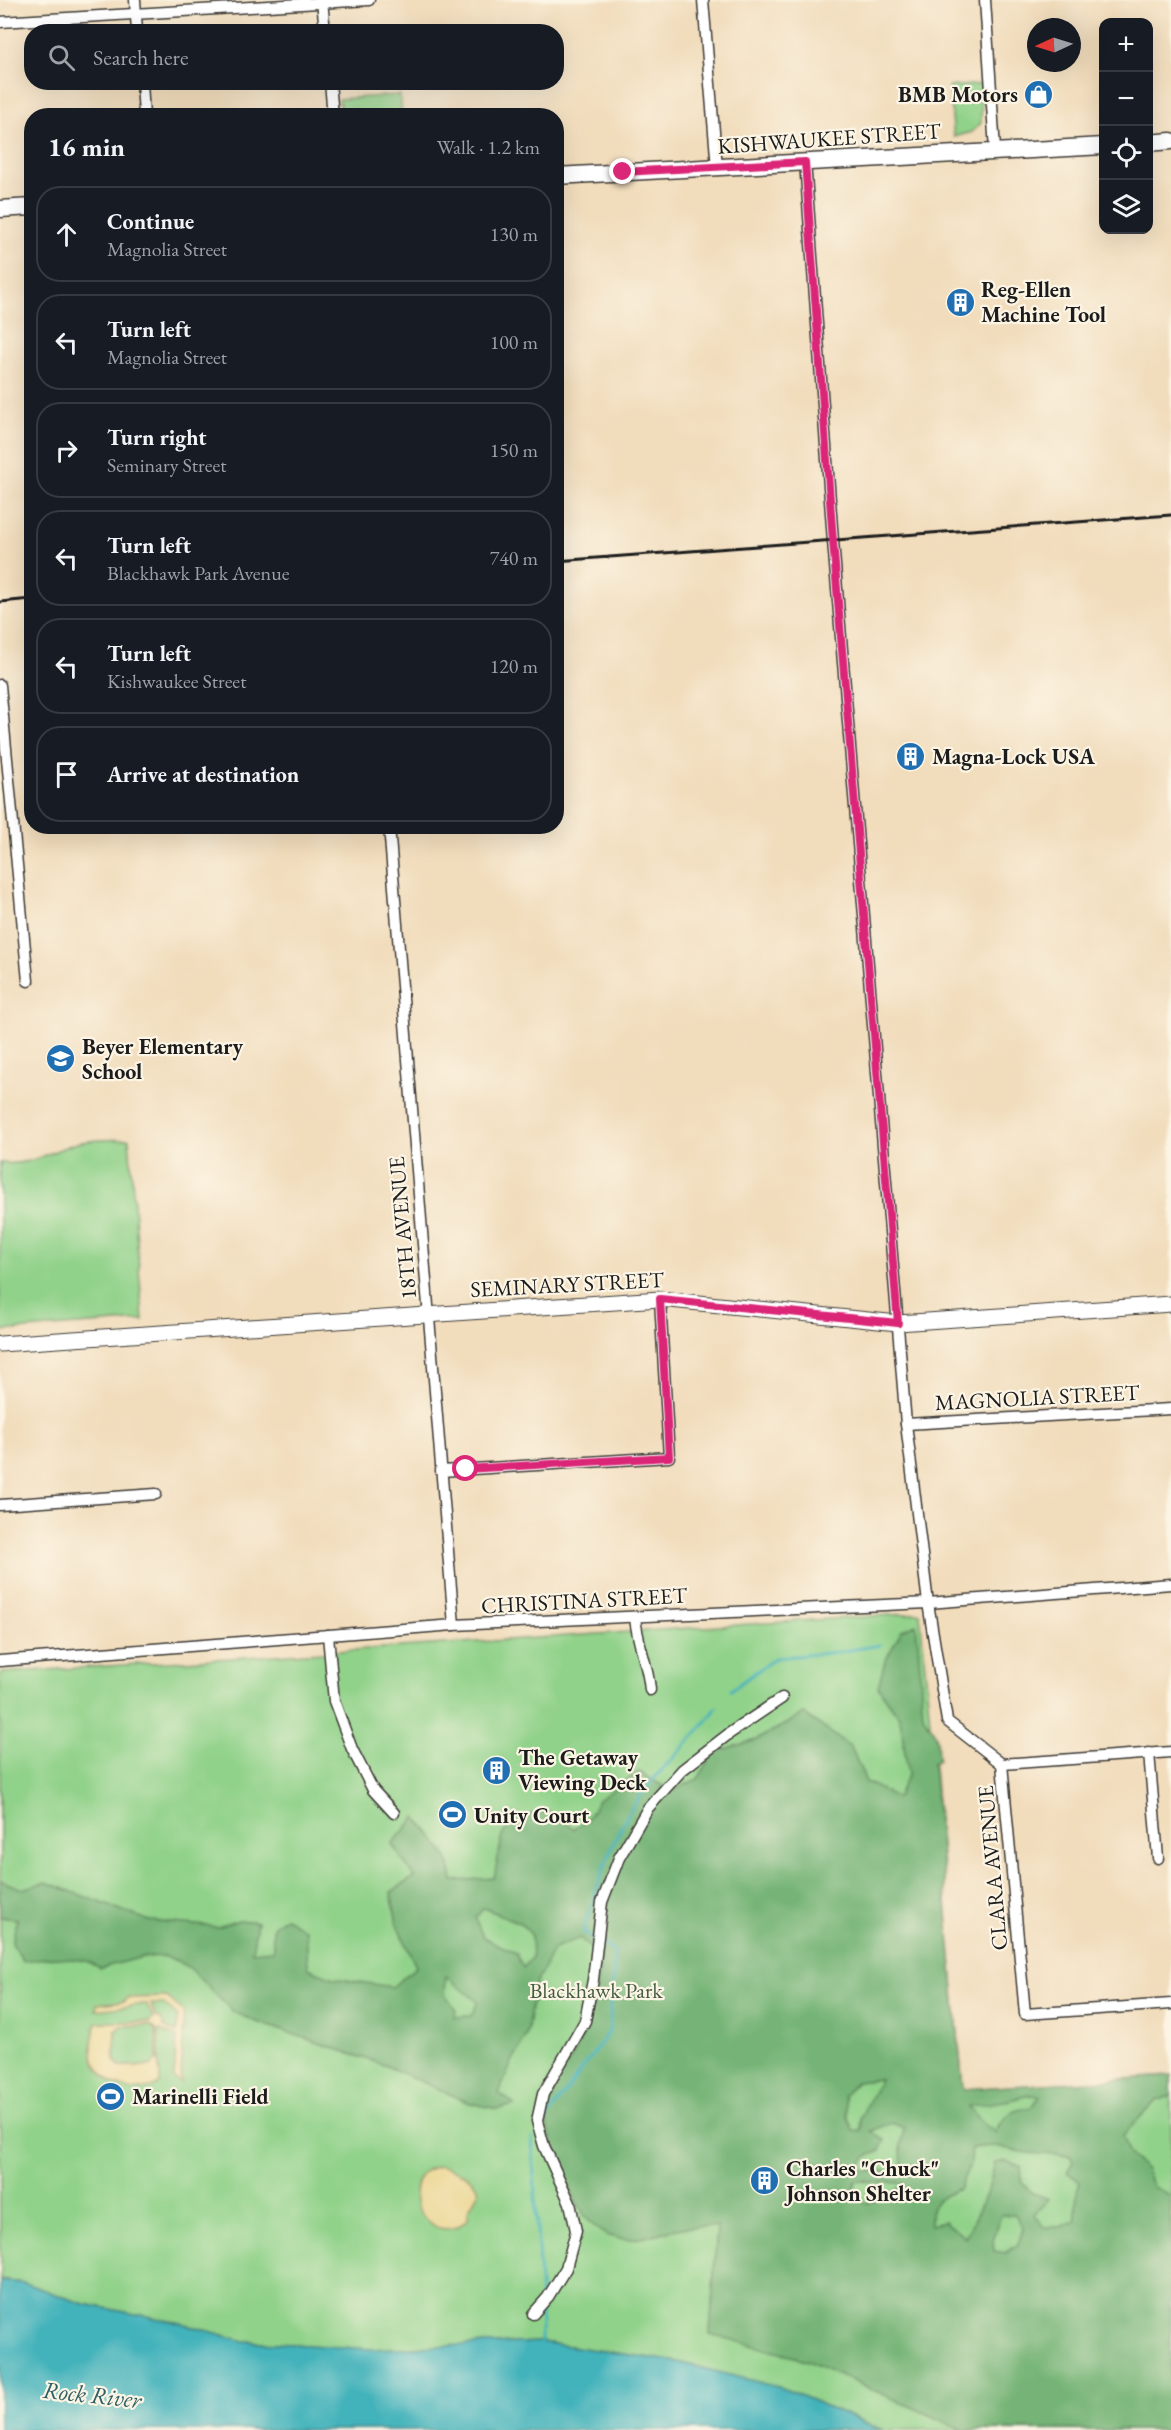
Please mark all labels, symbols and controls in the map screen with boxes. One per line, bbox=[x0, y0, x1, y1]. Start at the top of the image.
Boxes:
north arrow bbox=[1027, 18, 1081, 72]
map controls bbox=[1099, 18, 1153, 234]
button: + bbox=[1099, 18, 1153, 72]
search box bbox=[24, 24, 564, 90]
icon: search bbox=[45, 41, 78, 74]
text: Search here bbox=[93, 43, 188, 72]
button: − bbox=[1099, 72, 1153, 126]
shop icon: BMB Motors bbox=[1023, 78, 1055, 110]
place label: BMB Motors bbox=[898, 80, 1018, 109]
street label: KISHWAUKEE STREET bbox=[716, 116, 942, 161]
button: locate bbox=[1099, 126, 1153, 180]
text: 16 min bbox=[48, 130, 125, 164]
text: Walk · 1.2 km bbox=[437, 134, 540, 160]
route end bbox=[609, 158, 635, 184]
button: layers bbox=[1099, 180, 1153, 234]
text: Continue bbox=[107, 207, 194, 236]
icon: ahead bbox=[50, 218, 83, 251]
text: 130 m bbox=[490, 221, 538, 247]
text: Magnolia Street bbox=[107, 236, 227, 262]
place label: Reg-Ellen Machine Tool bbox=[981, 275, 1106, 329]
building icon: Reg-Ellen Machine Tool bbox=[944, 286, 976, 318]
text: Turn left bbox=[107, 315, 191, 344]
icon: left bbox=[50, 326, 83, 359]
text: 100 m bbox=[490, 329, 538, 355]
text: Magnolia Street bbox=[107, 344, 227, 370]
text: Turn right bbox=[107, 423, 206, 452]
icon: right bbox=[50, 434, 83, 467]
text: 150 m bbox=[490, 437, 538, 463]
text: Seminary Street bbox=[107, 452, 226, 478]
text: Turn left bbox=[107, 531, 191, 560]
icon: left bbox=[50, 542, 83, 575]
text: 740 m bbox=[490, 545, 538, 571]
text: Blackhawk Park Avenue bbox=[107, 560, 289, 586]
text: Turn left bbox=[107, 639, 191, 668]
icon: left bbox=[50, 650, 83, 683]
text: 120 m bbox=[490, 653, 538, 679]
text: Kishwaukee Street bbox=[107, 668, 246, 694]
building icon: Magna-Lock USA bbox=[895, 740, 927, 772]
place label: Magna-Lock USA bbox=[932, 742, 1095, 771]
icon: arrive bbox=[50, 758, 83, 791]
text: Arrive at destination bbox=[107, 760, 299, 789]
place label: Beyer Elementary School bbox=[82, 1032, 243, 1086]
school or university icon: Beyer Elementary School bbox=[45, 1043, 77, 1075]
street label: 18TH AVENUE bbox=[382, 1155, 423, 1301]
street label: SEMINARY STREET bbox=[469, 1265, 665, 1304]
street label: MAGNOLIA STREET bbox=[934, 1378, 1140, 1417]
route start bbox=[452, 1455, 478, 1481]
street label: CHRISTINA STREET bbox=[480, 1581, 688, 1620]
place label: The Getaway Viewing Deck bbox=[518, 1743, 648, 1797]
building icon: The Getaway Viewing Deck bbox=[481, 1754, 513, 1786]
street label: CLARA AVENUE bbox=[971, 1784, 1014, 1952]
sports icon: Unity Court bbox=[437, 1799, 469, 1831]
place label: Unity Court bbox=[474, 1801, 590, 1830]
park label: Blackhawk Park bbox=[529, 1976, 663, 2005]
sports icon: Marinelli Field bbox=[95, 2080, 127, 2112]
place label: Marinelli Field bbox=[132, 2082, 269, 2111]
place label: Charles "Chuck" Johnson Shelter bbox=[784, 2154, 939, 2208]
building icon: Charles "Chuck" Johnson Shelter bbox=[749, 2165, 781, 2197]
water label: Rock River bbox=[41, 2374, 145, 2415]

